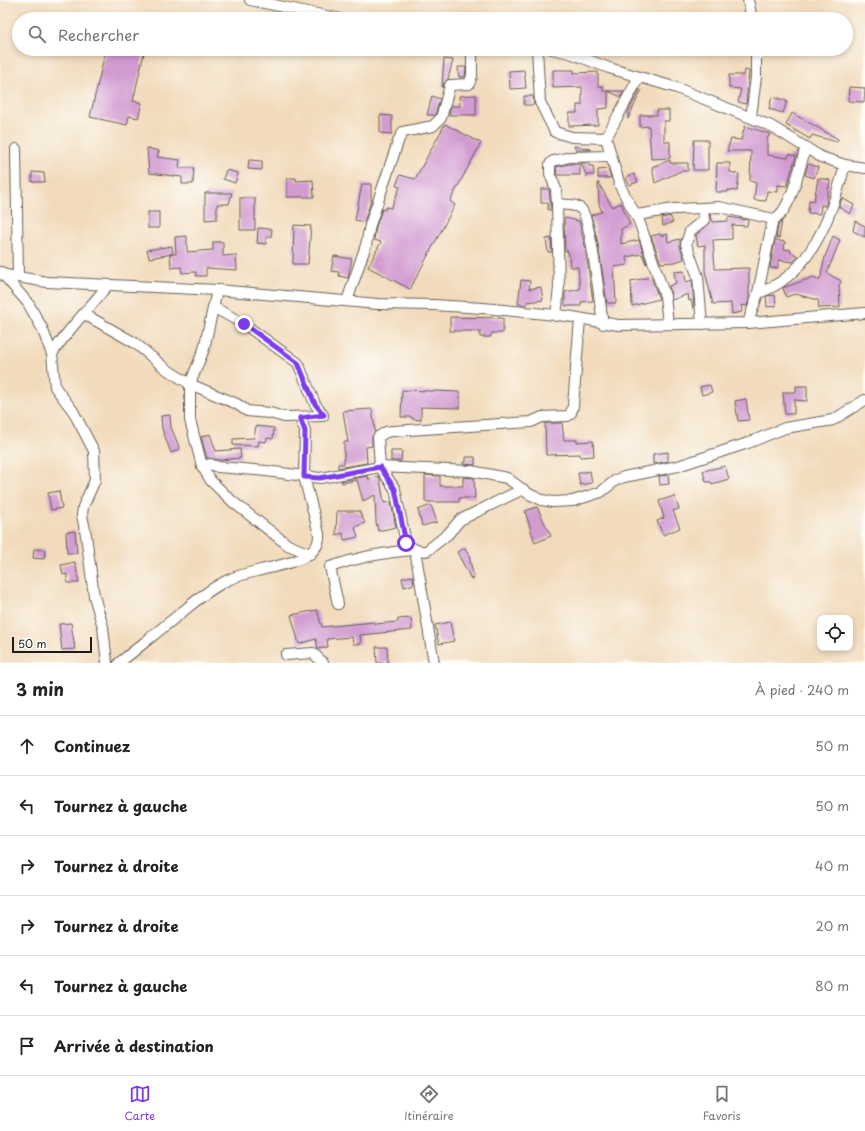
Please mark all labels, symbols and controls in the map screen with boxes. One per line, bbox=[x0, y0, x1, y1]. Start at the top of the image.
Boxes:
search box bbox=[12, 12, 853, 56]
icon: search bbox=[26, 23, 48, 45]
text: Rechercher bbox=[58, 23, 139, 46]
route end bbox=[235, 315, 253, 333]
route start bbox=[397, 534, 415, 552]
map controls bbox=[817, 615, 853, 651]
button: locate bbox=[817, 615, 853, 651]
scale bar bbox=[12, 635, 92, 654]
text: 50 m bbox=[18, 635, 47, 652]
text: 3 min bbox=[16, 676, 64, 702]
text: À pied · 240 m bbox=[755, 680, 849, 699]
text: Continuez bbox=[54, 734, 130, 757]
icon: ahead bbox=[16, 735, 38, 757]
text: 50 m bbox=[815, 736, 849, 755]
text: Tournez à gauche bbox=[54, 794, 188, 817]
icon: left bbox=[16, 795, 38, 817]
text: 50 m bbox=[815, 796, 849, 815]
text: Tournez à droite bbox=[54, 854, 179, 877]
icon: right bbox=[16, 855, 38, 877]
text: 40 m bbox=[815, 856, 849, 875]
text: Tournez à droite bbox=[54, 914, 179, 937]
icon: right bbox=[16, 915, 38, 937]
text: 20 m bbox=[815, 916, 849, 935]
text: Tournez à gauche bbox=[54, 974, 188, 997]
icon: left bbox=[16, 975, 38, 997]
text: 80 m bbox=[815, 976, 849, 995]
text: Arrivée à destination bbox=[54, 1034, 214, 1057]
icon: arrive bbox=[16, 1035, 38, 1057]
tab: Carte bbox=[125, 1083, 155, 1124]
tab: Itinéraire bbox=[404, 1083, 454, 1124]
tab: Favoris bbox=[703, 1083, 740, 1124]

